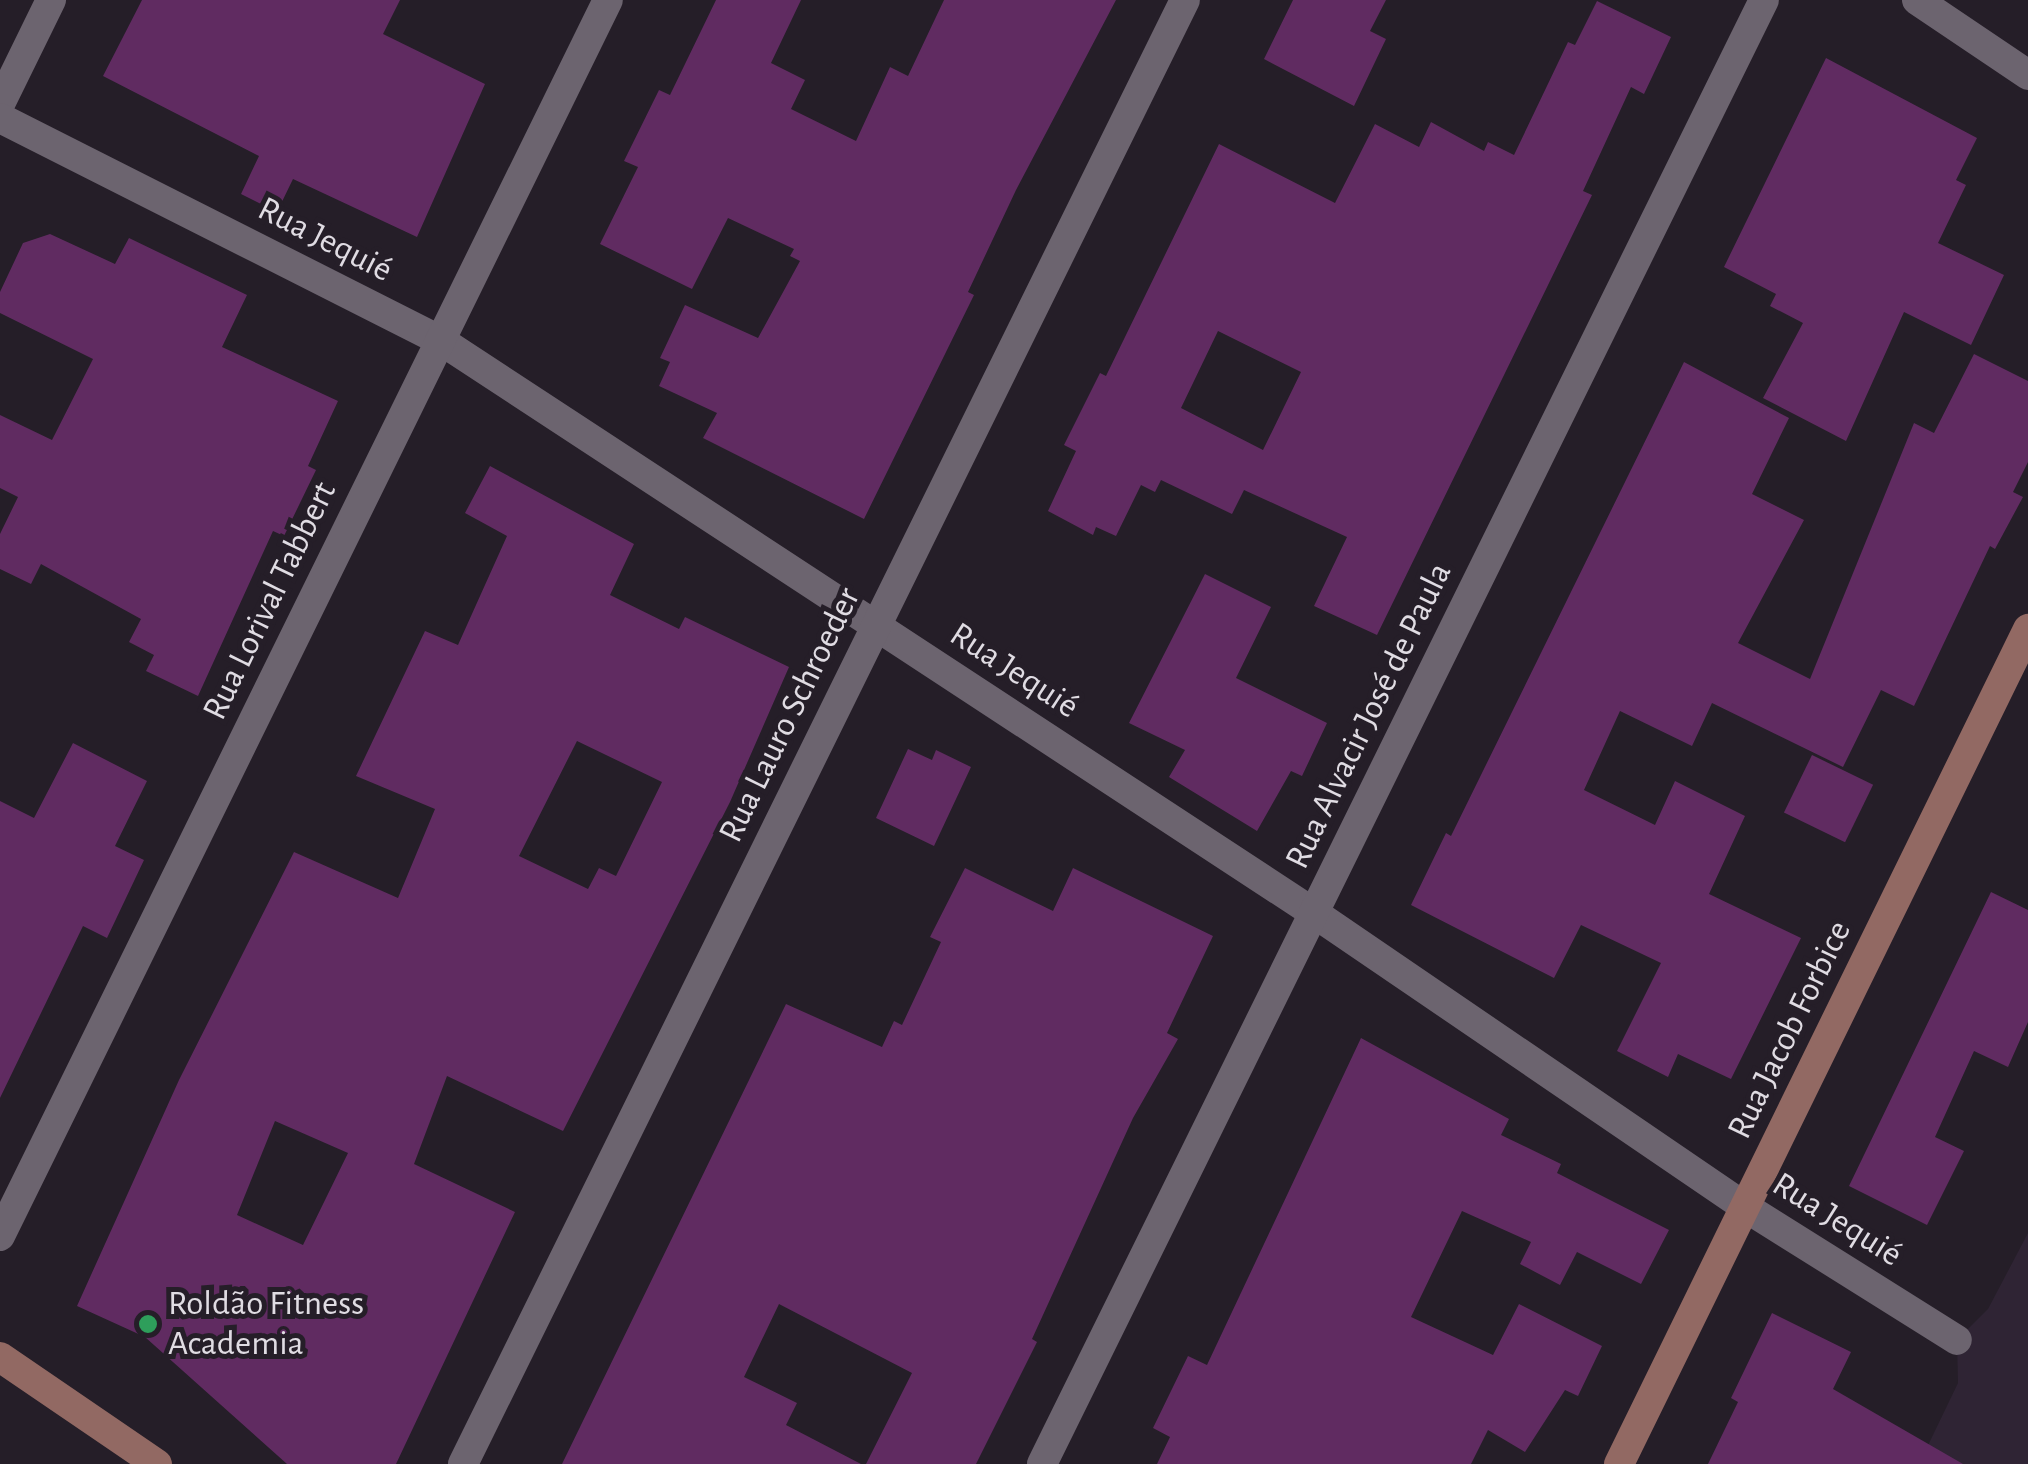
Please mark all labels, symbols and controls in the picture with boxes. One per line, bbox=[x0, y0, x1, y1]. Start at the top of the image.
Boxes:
street label: Rua Jequié bbox=[251, 188, 399, 292]
street label: Rua Lorival Tabbert bbox=[194, 475, 346, 727]
street label: Rua Alvacir José de Paula bbox=[1277, 556, 1461, 876]
street label: Rua Lauro Schroeder bbox=[710, 581, 870, 849]
street label: Rua Jequié bbox=[942, 614, 1086, 728]
street label: Rua Jacob Forbice bbox=[1719, 914, 1861, 1146]
street label: Rua Jequié bbox=[1764, 1164, 1910, 1276]
place label: Roldão Fitness Academia bbox=[168, 1283, 364, 1365]
marker: Roldão Fitness Academia bbox=[137, 1313, 159, 1335]

